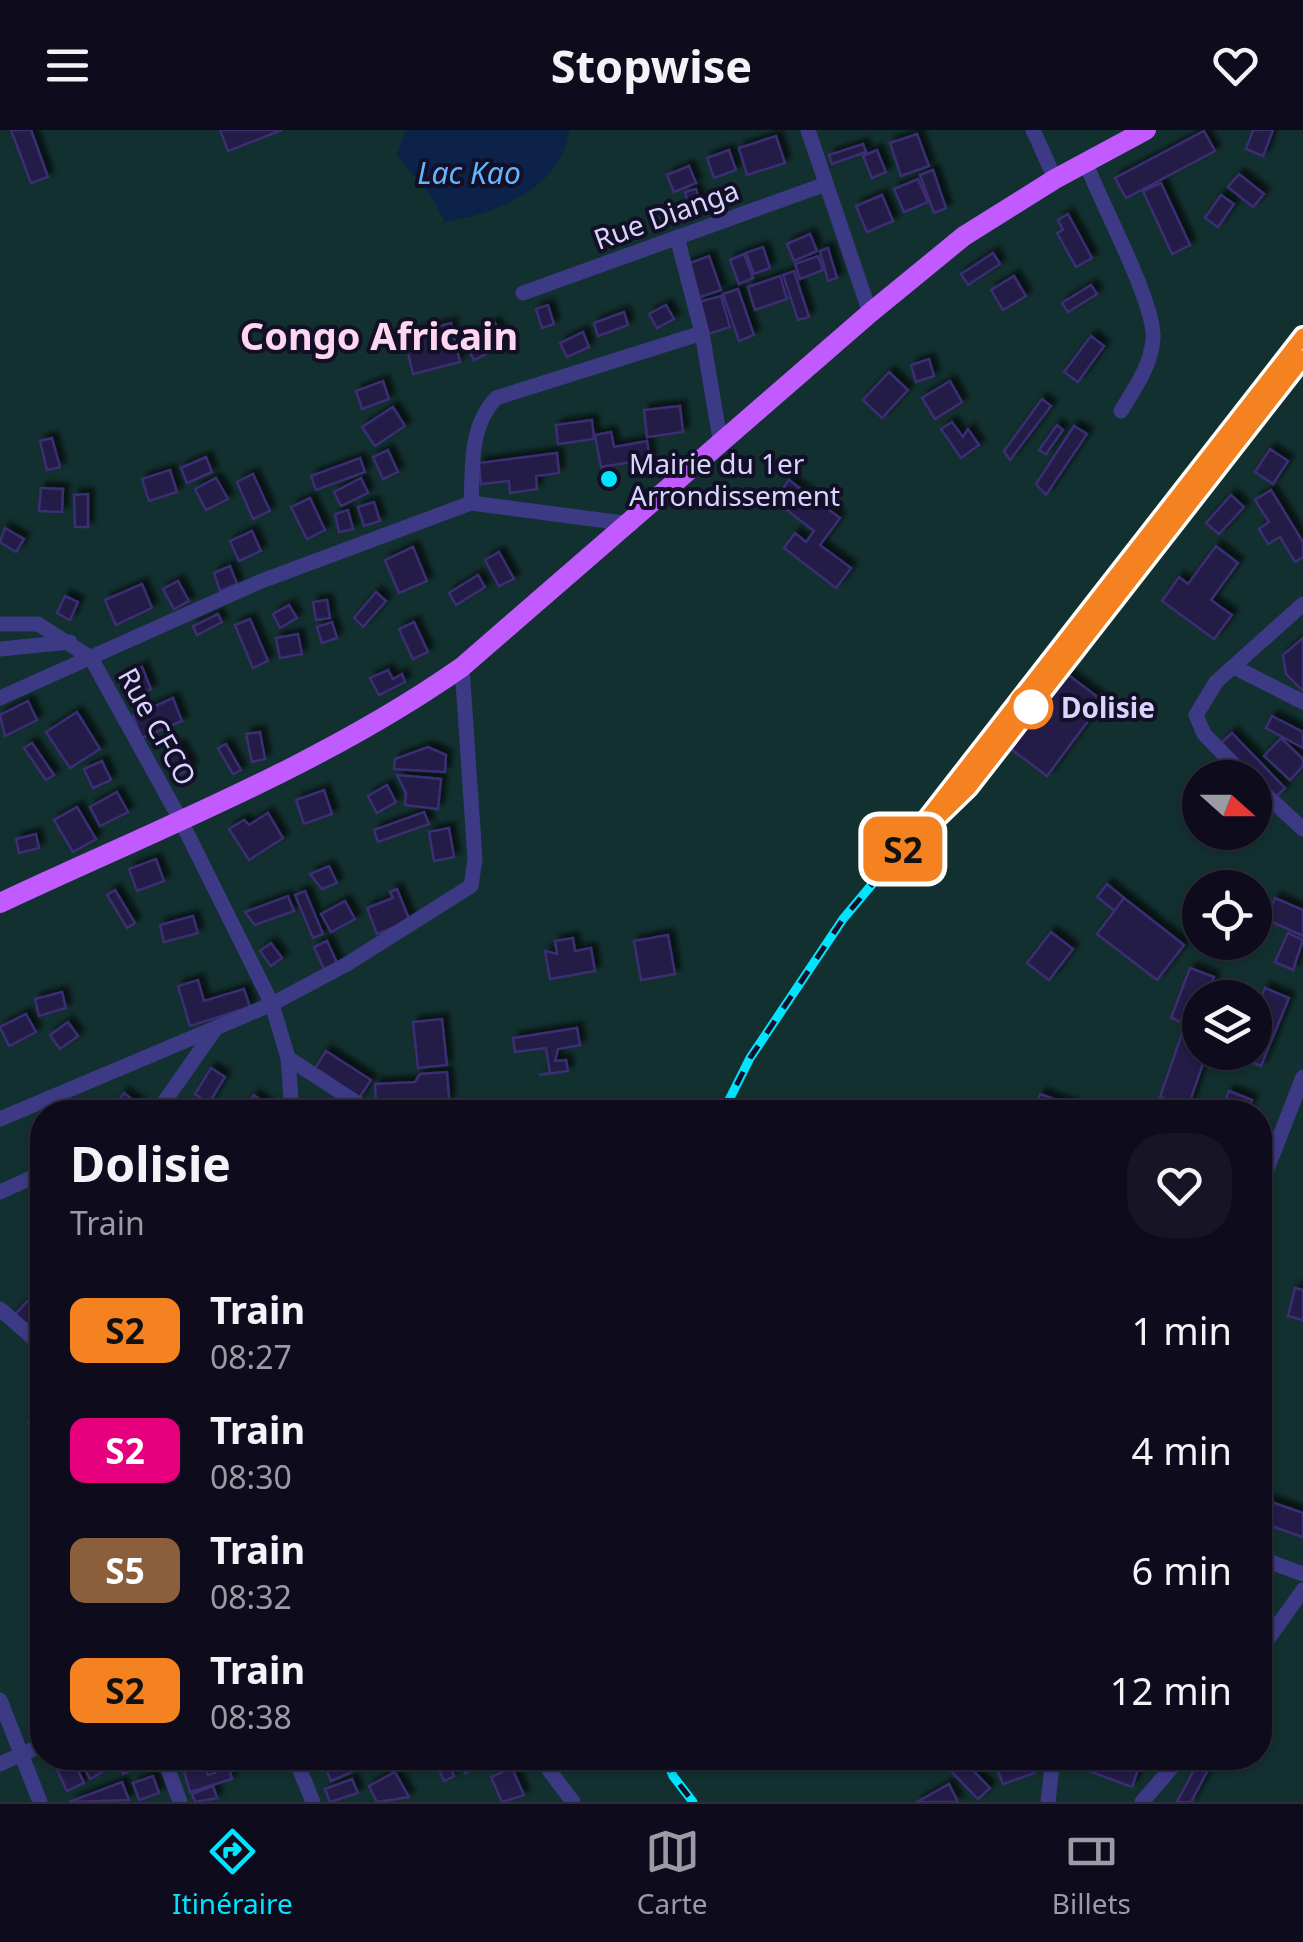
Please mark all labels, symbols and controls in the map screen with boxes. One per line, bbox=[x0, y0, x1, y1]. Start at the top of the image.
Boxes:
text: Stopwise bbox=[551, 35, 752, 96]
icon: menu bbox=[40, 38, 95, 93]
icon: heart bbox=[1208, 38, 1263, 93]
water label: Lac Kao bbox=[417, 152, 521, 193]
street label: Rue Dianga bbox=[588, 170, 744, 258]
district label: Congo Africain bbox=[240, 309, 518, 361]
place label: Mairie du 1er Arrondissement bbox=[629, 444, 840, 514]
marker: Mairie du 1er Arrondissement bbox=[598, 468, 620, 490]
street label: Rue CFCO bbox=[110, 660, 206, 792]
marker: Dolisie bbox=[1010, 686, 1052, 728]
place label: Dolisie bbox=[1061, 688, 1155, 726]
north arrow bbox=[1182, 760, 1272, 850]
map controls bbox=[1182, 760, 1272, 1070]
line badge: S2 bbox=[858, 816, 948, 882]
text: S2 bbox=[883, 826, 923, 873]
button: locate bbox=[1182, 870, 1272, 960]
button: layers bbox=[1182, 980, 1272, 1070]
text: Dolisie bbox=[70, 1131, 231, 1196]
button: heart bbox=[1127, 1133, 1232, 1238]
text: Train bbox=[70, 1201, 145, 1244]
text: Train bbox=[210, 1283, 305, 1335]
text: 1 min bbox=[1132, 1304, 1232, 1356]
text: S2 bbox=[105, 1307, 145, 1354]
text: 08:27 bbox=[210, 1335, 292, 1378]
text: Train bbox=[210, 1403, 305, 1455]
text: 4 min bbox=[1132, 1424, 1232, 1476]
text: S2 bbox=[105, 1427, 145, 1474]
text: 08:30 bbox=[210, 1455, 292, 1498]
text: Train bbox=[210, 1523, 305, 1575]
text: 6 min bbox=[1132, 1544, 1232, 1596]
text: S5 bbox=[105, 1547, 145, 1594]
text: 08:32 bbox=[210, 1575, 292, 1618]
text: Train bbox=[210, 1643, 305, 1695]
text: 12 min bbox=[1110, 1664, 1232, 1716]
text: S2 bbox=[105, 1667, 145, 1714]
text: 08:38 bbox=[210, 1695, 292, 1738]
tab: Itinéraire bbox=[172, 1824, 293, 1922]
tab: Carte bbox=[637, 1824, 708, 1922]
tab: Billets bbox=[1052, 1824, 1131, 1922]

